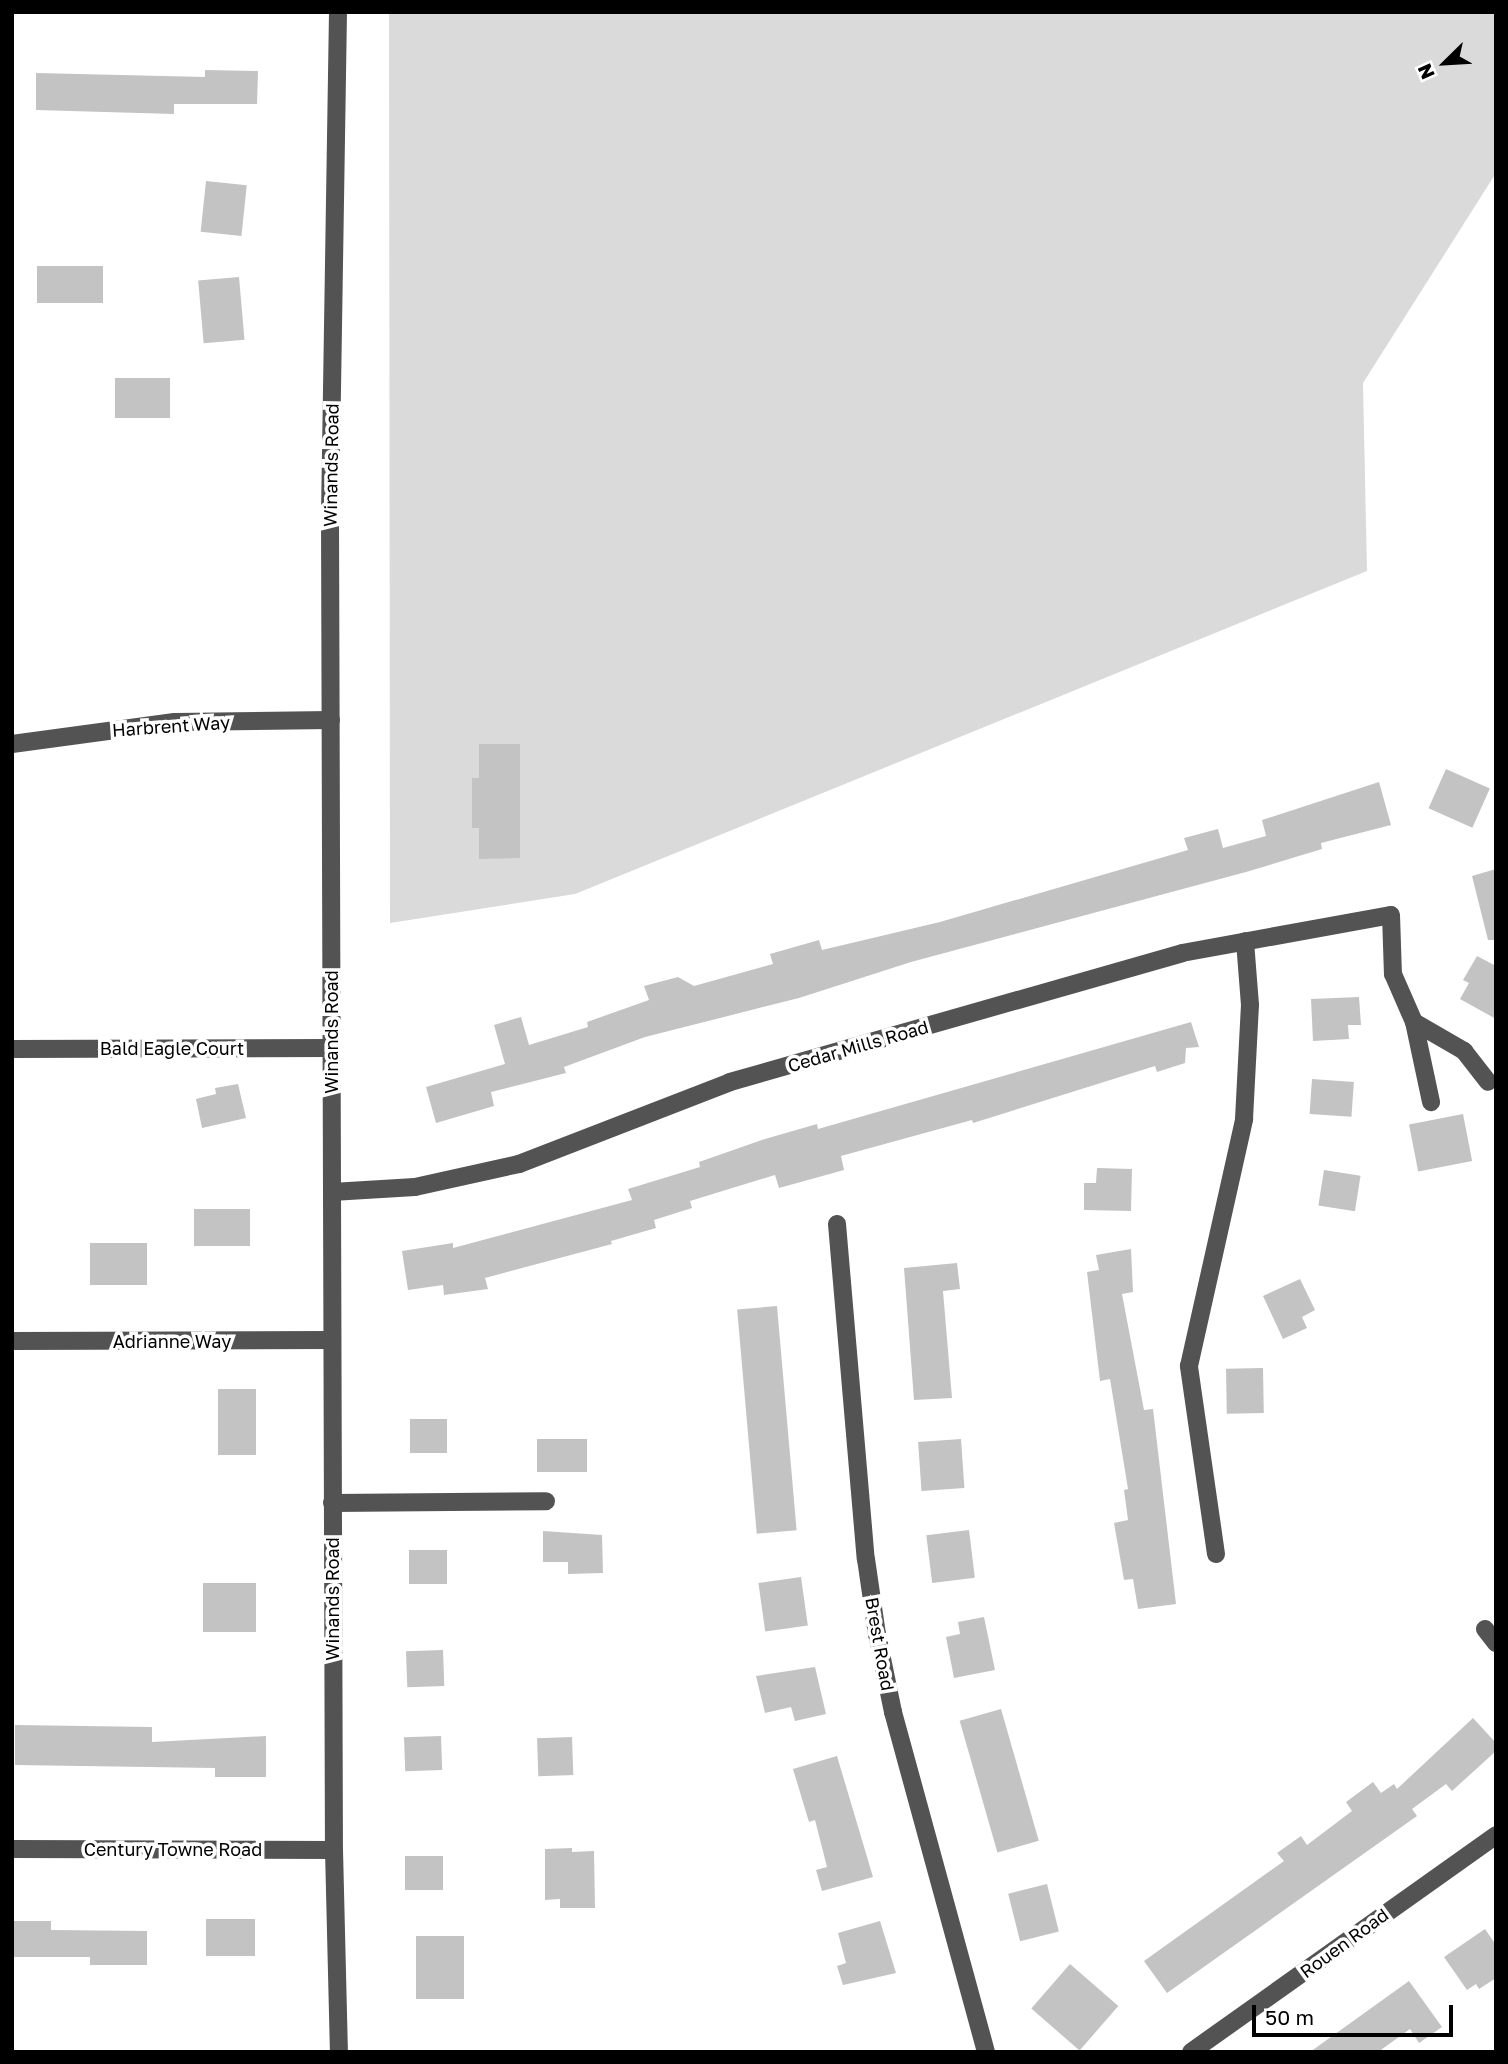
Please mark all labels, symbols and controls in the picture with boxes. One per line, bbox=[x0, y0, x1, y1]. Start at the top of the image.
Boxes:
north arrow bbox=[1410, 28, 1480, 98]
text: N bbox=[1412, 60, 1439, 83]
street label: Winands Road bbox=[319, 403, 343, 527]
street label: Harbrent Way bbox=[111, 711, 231, 741]
street label: Winands Road bbox=[320, 970, 342, 1094]
street label: Cedar Mills Road bbox=[785, 1016, 931, 1076]
street label: Bald Eagle Court bbox=[100, 1037, 244, 1059]
street label: Adrianne Way bbox=[113, 1330, 231, 1352]
street label: Winands Road bbox=[321, 1537, 343, 1661]
street label: Brest Road bbox=[861, 1596, 899, 1692]
street label: Century Towne Road bbox=[84, 1838, 262, 1860]
street label: Rouen Road bbox=[1296, 1904, 1392, 1982]
scale bar bbox=[1256, 1990, 1457, 2034]
text: 50 m bbox=[1265, 2004, 1314, 2030]

